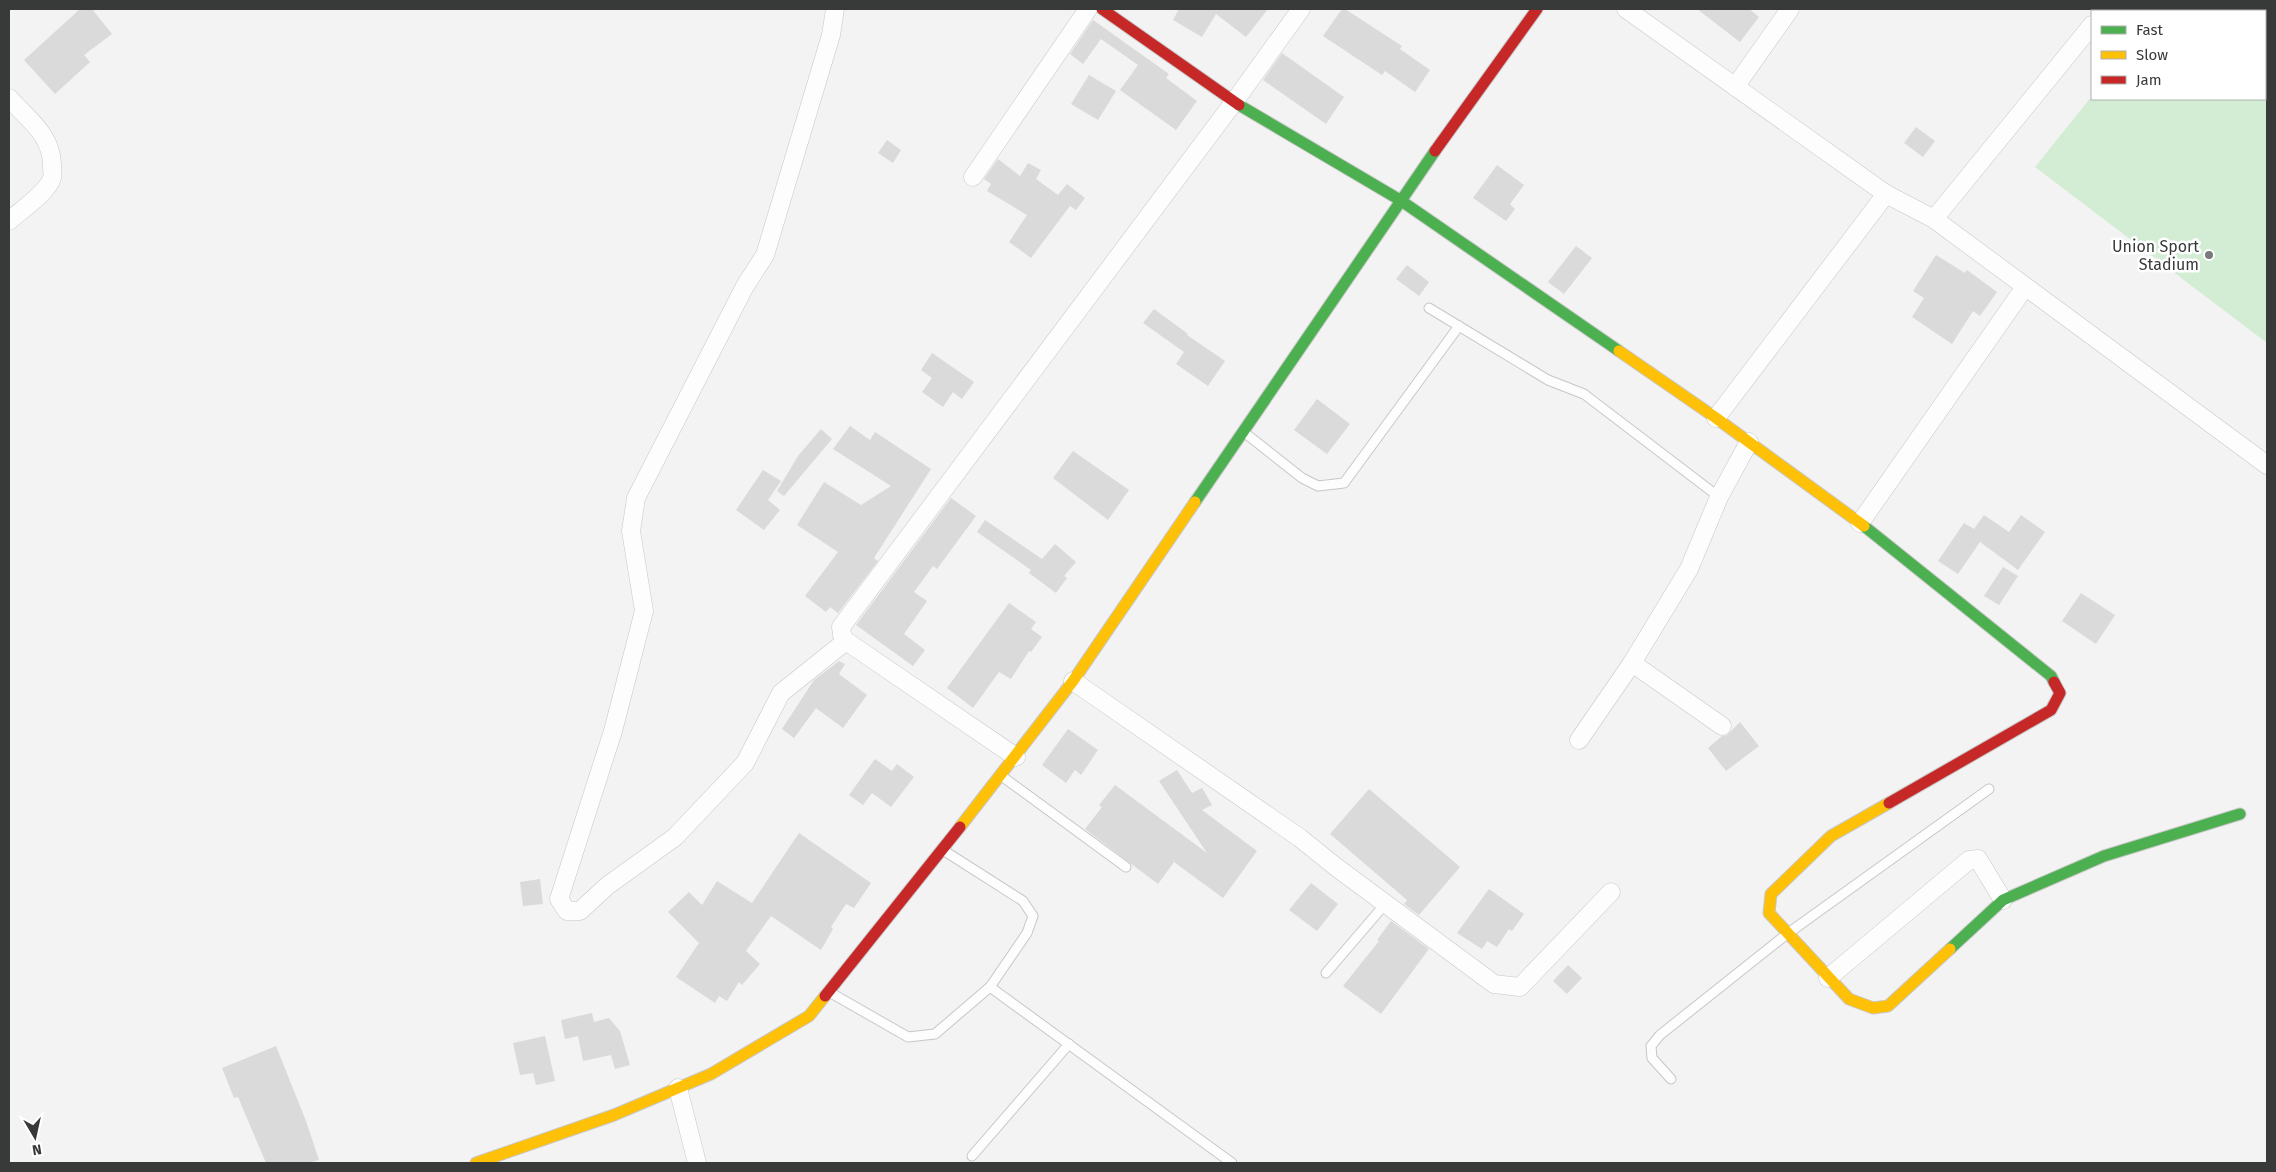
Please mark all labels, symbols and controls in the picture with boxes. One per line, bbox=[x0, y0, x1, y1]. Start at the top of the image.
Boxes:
legend bbox=[2091, 10, 2266, 100]
text: Fast bbox=[2136, 21, 2163, 39]
text: Slow bbox=[2136, 46, 2168, 64]
text: Jam bbox=[2136, 71, 2162, 89]
place label: Union Sport Stadium bbox=[2112, 237, 2199, 274]
marker: Union Sport Stadium bbox=[2203, 249, 2215, 261]
north arrow bbox=[10, 1112, 60, 1162]
text: N bbox=[31, 1140, 43, 1158]

